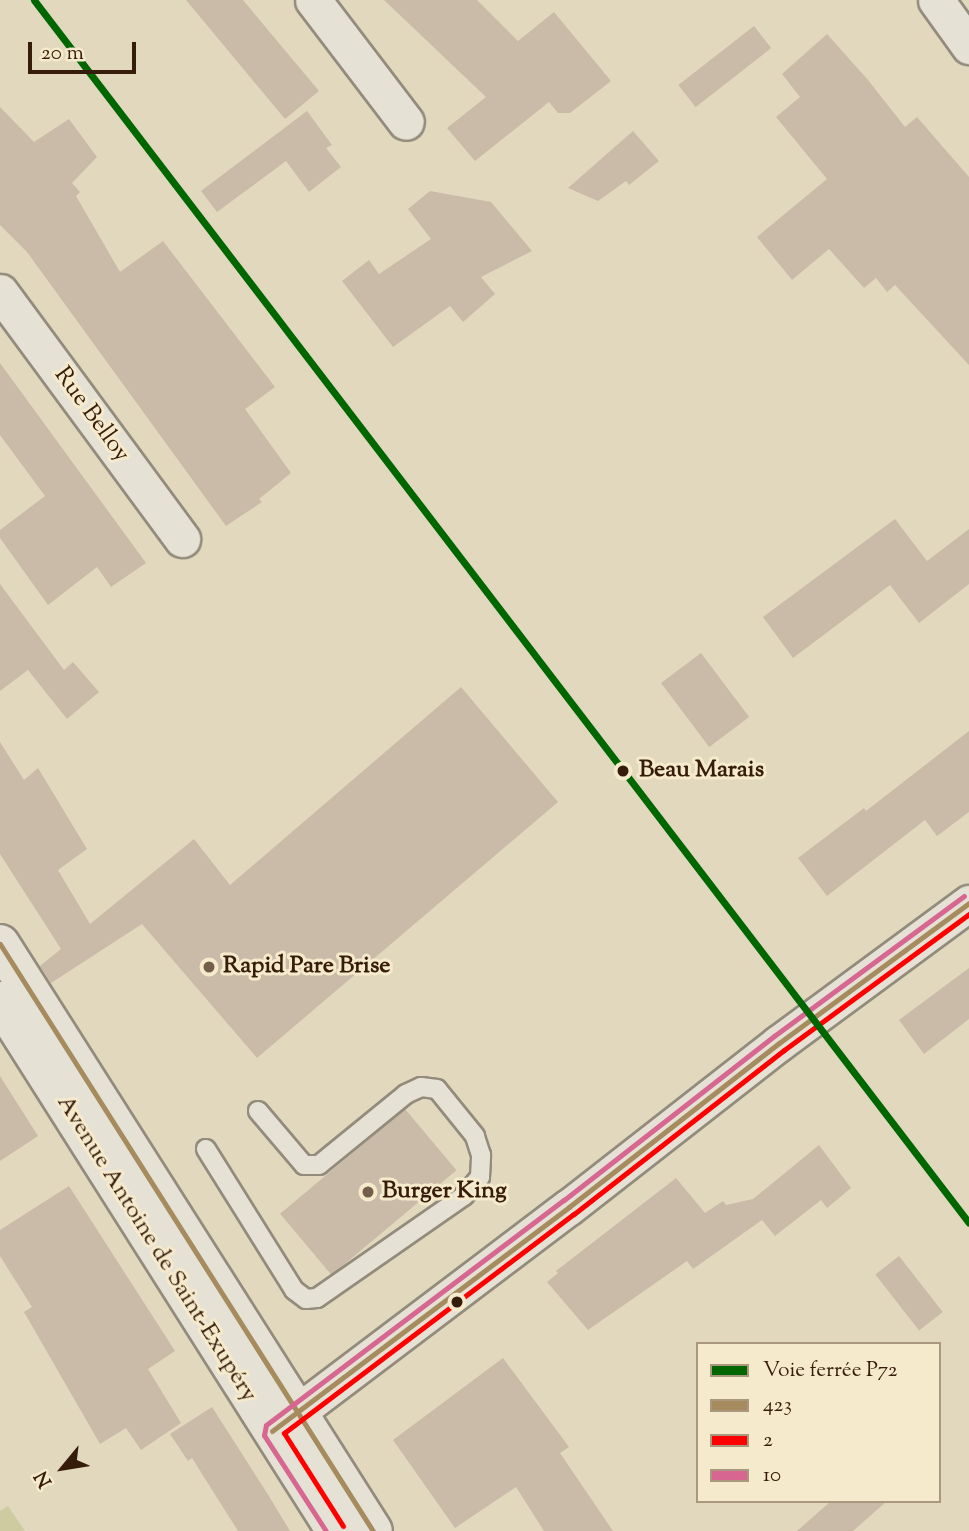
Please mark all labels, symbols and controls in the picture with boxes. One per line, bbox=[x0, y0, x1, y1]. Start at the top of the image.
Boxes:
scale bar bbox=[32, 28, 140, 72]
text: 20 m bbox=[41, 39, 84, 69]
street label: Rue Belloy bbox=[47, 362, 135, 468]
place label: Beau Marais bbox=[639, 757, 764, 785]
marker: Beau Marais bbox=[613, 761, 633, 781]
place label: Rapid Pare Brise bbox=[223, 953, 391, 981]
marker: Rapid Pare Brise bbox=[201, 959, 217, 975]
street label: Avenue Antoine de Saint-Exupéry bbox=[49, 1090, 263, 1408]
place label: Burger King bbox=[382, 1178, 507, 1206]
marker: Burger King bbox=[360, 1184, 376, 1200]
unlabelled marker bbox=[450, 1295, 464, 1309]
legend bbox=[696, 1342, 941, 1503]
text: Voie ferrée P72 bbox=[763, 1356, 898, 1386]
text: 423 bbox=[763, 1391, 792, 1421]
text: 2 bbox=[763, 1426, 773, 1456]
north arrow bbox=[28, 1433, 98, 1503]
text: 10 bbox=[763, 1461, 781, 1491]
text: N bbox=[29, 1465, 60, 1492]

